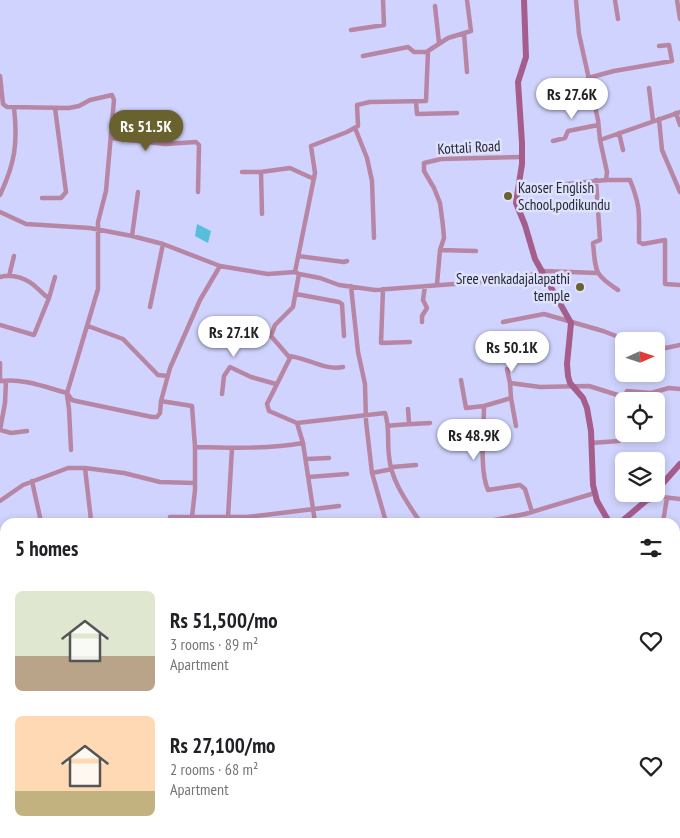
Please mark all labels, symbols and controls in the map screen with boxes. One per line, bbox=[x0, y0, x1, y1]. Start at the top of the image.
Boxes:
pin: Rs 27.6K bbox=[520, 78, 624, 120]
text: Rs 27.6K bbox=[547, 84, 597, 104]
pin: Rs 51.5K bbox=[94, 110, 198, 152]
text: Rs 51.5K bbox=[120, 116, 172, 136]
street label: Kottali Road bbox=[437, 136, 501, 158]
place label: Kaoser English School,podikundu bbox=[518, 178, 610, 214]
marker: Kaoser English School,podikundu bbox=[502, 190, 514, 202]
place label: Sree venkadajalapathi temple bbox=[456, 269, 570, 305]
marker: Sree venkadajalapathi temple bbox=[574, 281, 586, 293]
pin: Rs 27.1K bbox=[182, 316, 286, 358]
text: Rs 27.1K bbox=[209, 322, 259, 342]
pin: Rs 50.1K bbox=[460, 330, 564, 373]
north arrow bbox=[615, 332, 665, 382]
map controls bbox=[615, 332, 665, 502]
text: Rs 50.1K bbox=[486, 337, 538, 357]
button: locate bbox=[615, 392, 665, 442]
pin: Rs 48.9K bbox=[422, 418, 526, 461]
text: Rs 48.9K bbox=[448, 425, 500, 445]
button: layers bbox=[615, 452, 665, 502]
icon: filters bbox=[637, 534, 665, 562]
text: 5 homes bbox=[15, 535, 78, 562]
text: Rs 51,500/mo bbox=[170, 607, 278, 634]
icon: home bbox=[55, 611, 115, 671]
icon: heart bbox=[637, 627, 665, 655]
text: 3 rooms · 89 m² bbox=[170, 634, 258, 654]
text: Apartment bbox=[170, 654, 229, 674]
text: Rs 27,100/mo bbox=[170, 732, 275, 759]
icon: home bbox=[55, 736, 115, 796]
icon: heart bbox=[637, 752, 665, 780]
text: 2 rooms · 68 m² bbox=[170, 759, 258, 779]
text: Apartment bbox=[170, 779, 229, 799]

